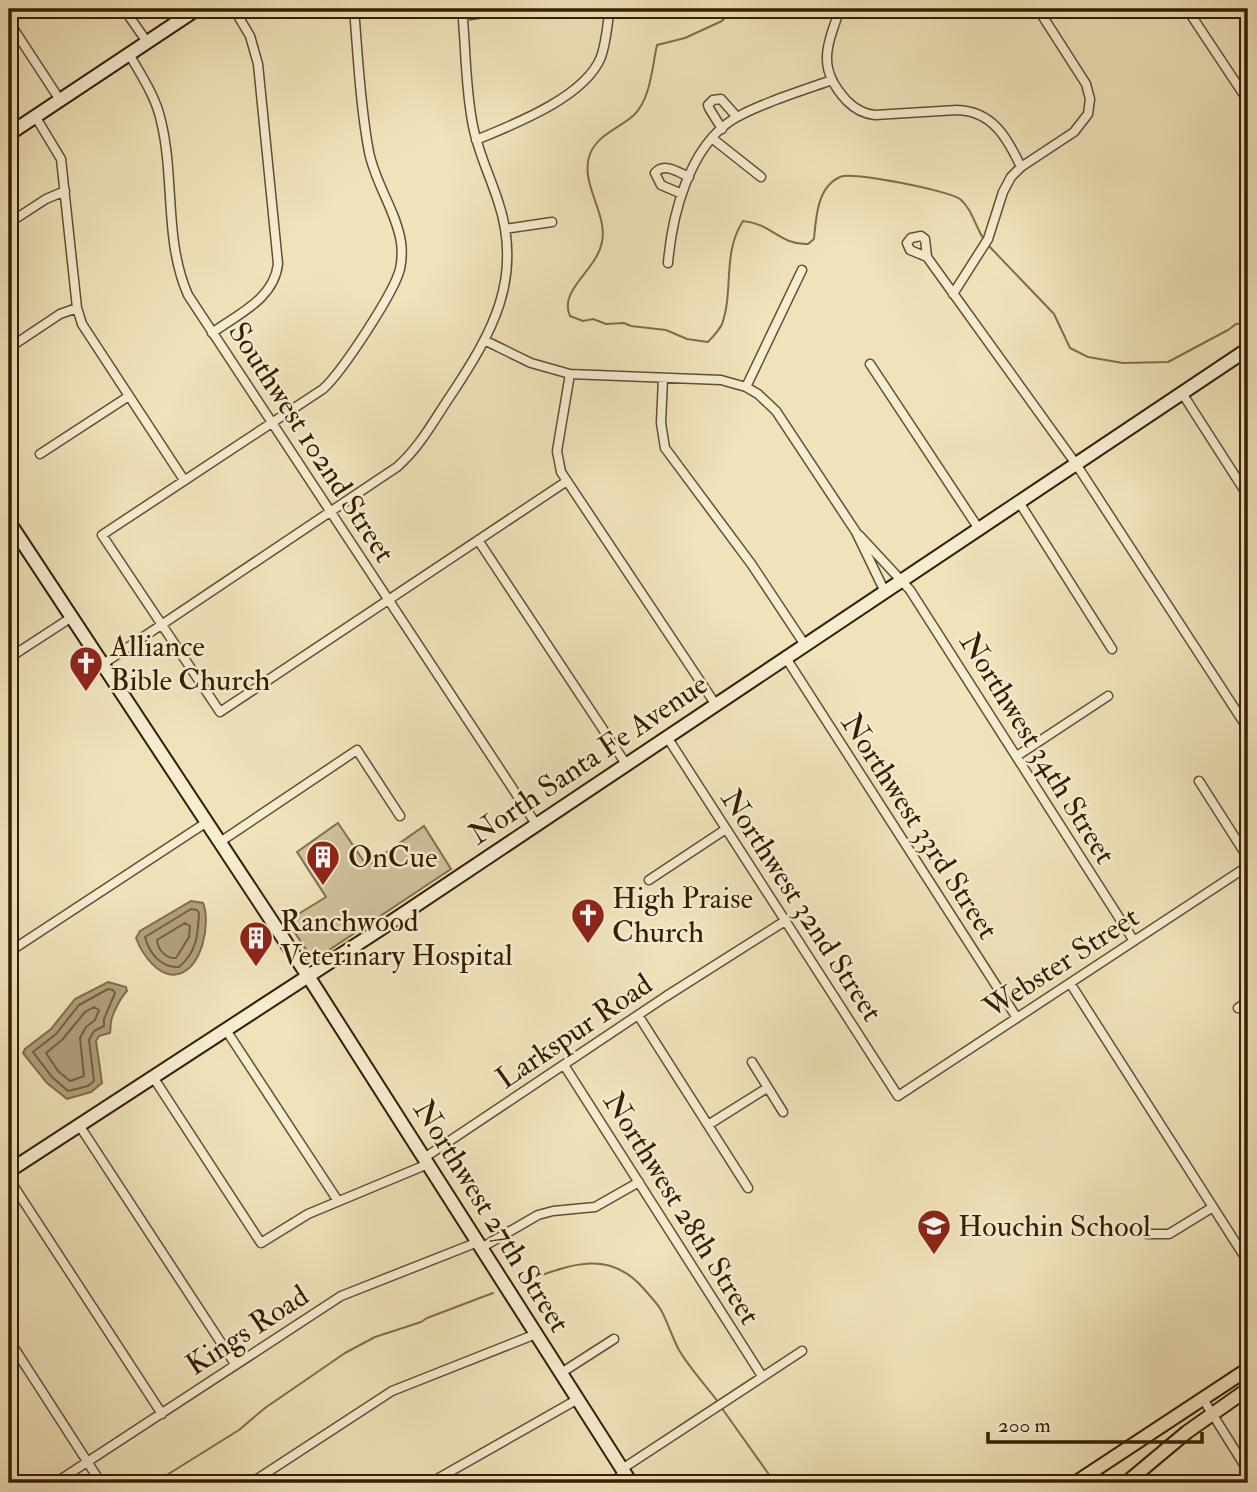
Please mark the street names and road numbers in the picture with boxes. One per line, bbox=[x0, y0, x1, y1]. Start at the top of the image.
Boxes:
street label: Southwest 102nd Street bbox=[220, 315, 403, 569]
street label: Northwest 34th Street bbox=[951, 626, 1124, 871]
street label: North Santa Fe Avenue bbox=[462, 666, 715, 853]
street label: Northwest 33rd Street bbox=[833, 707, 1006, 946]
street label: Northwest 32nd Street bbox=[713, 782, 891, 1029]
street label: Webster Street bbox=[976, 898, 1146, 1027]
street label: Larkspur Road bbox=[489, 966, 660, 1097]
street label: Northwest 28th Street bbox=[595, 1085, 768, 1332]
street label: Northwest 27th Street bbox=[405, 1093, 578, 1340]
street label: Kings Road bbox=[179, 1277, 316, 1384]

